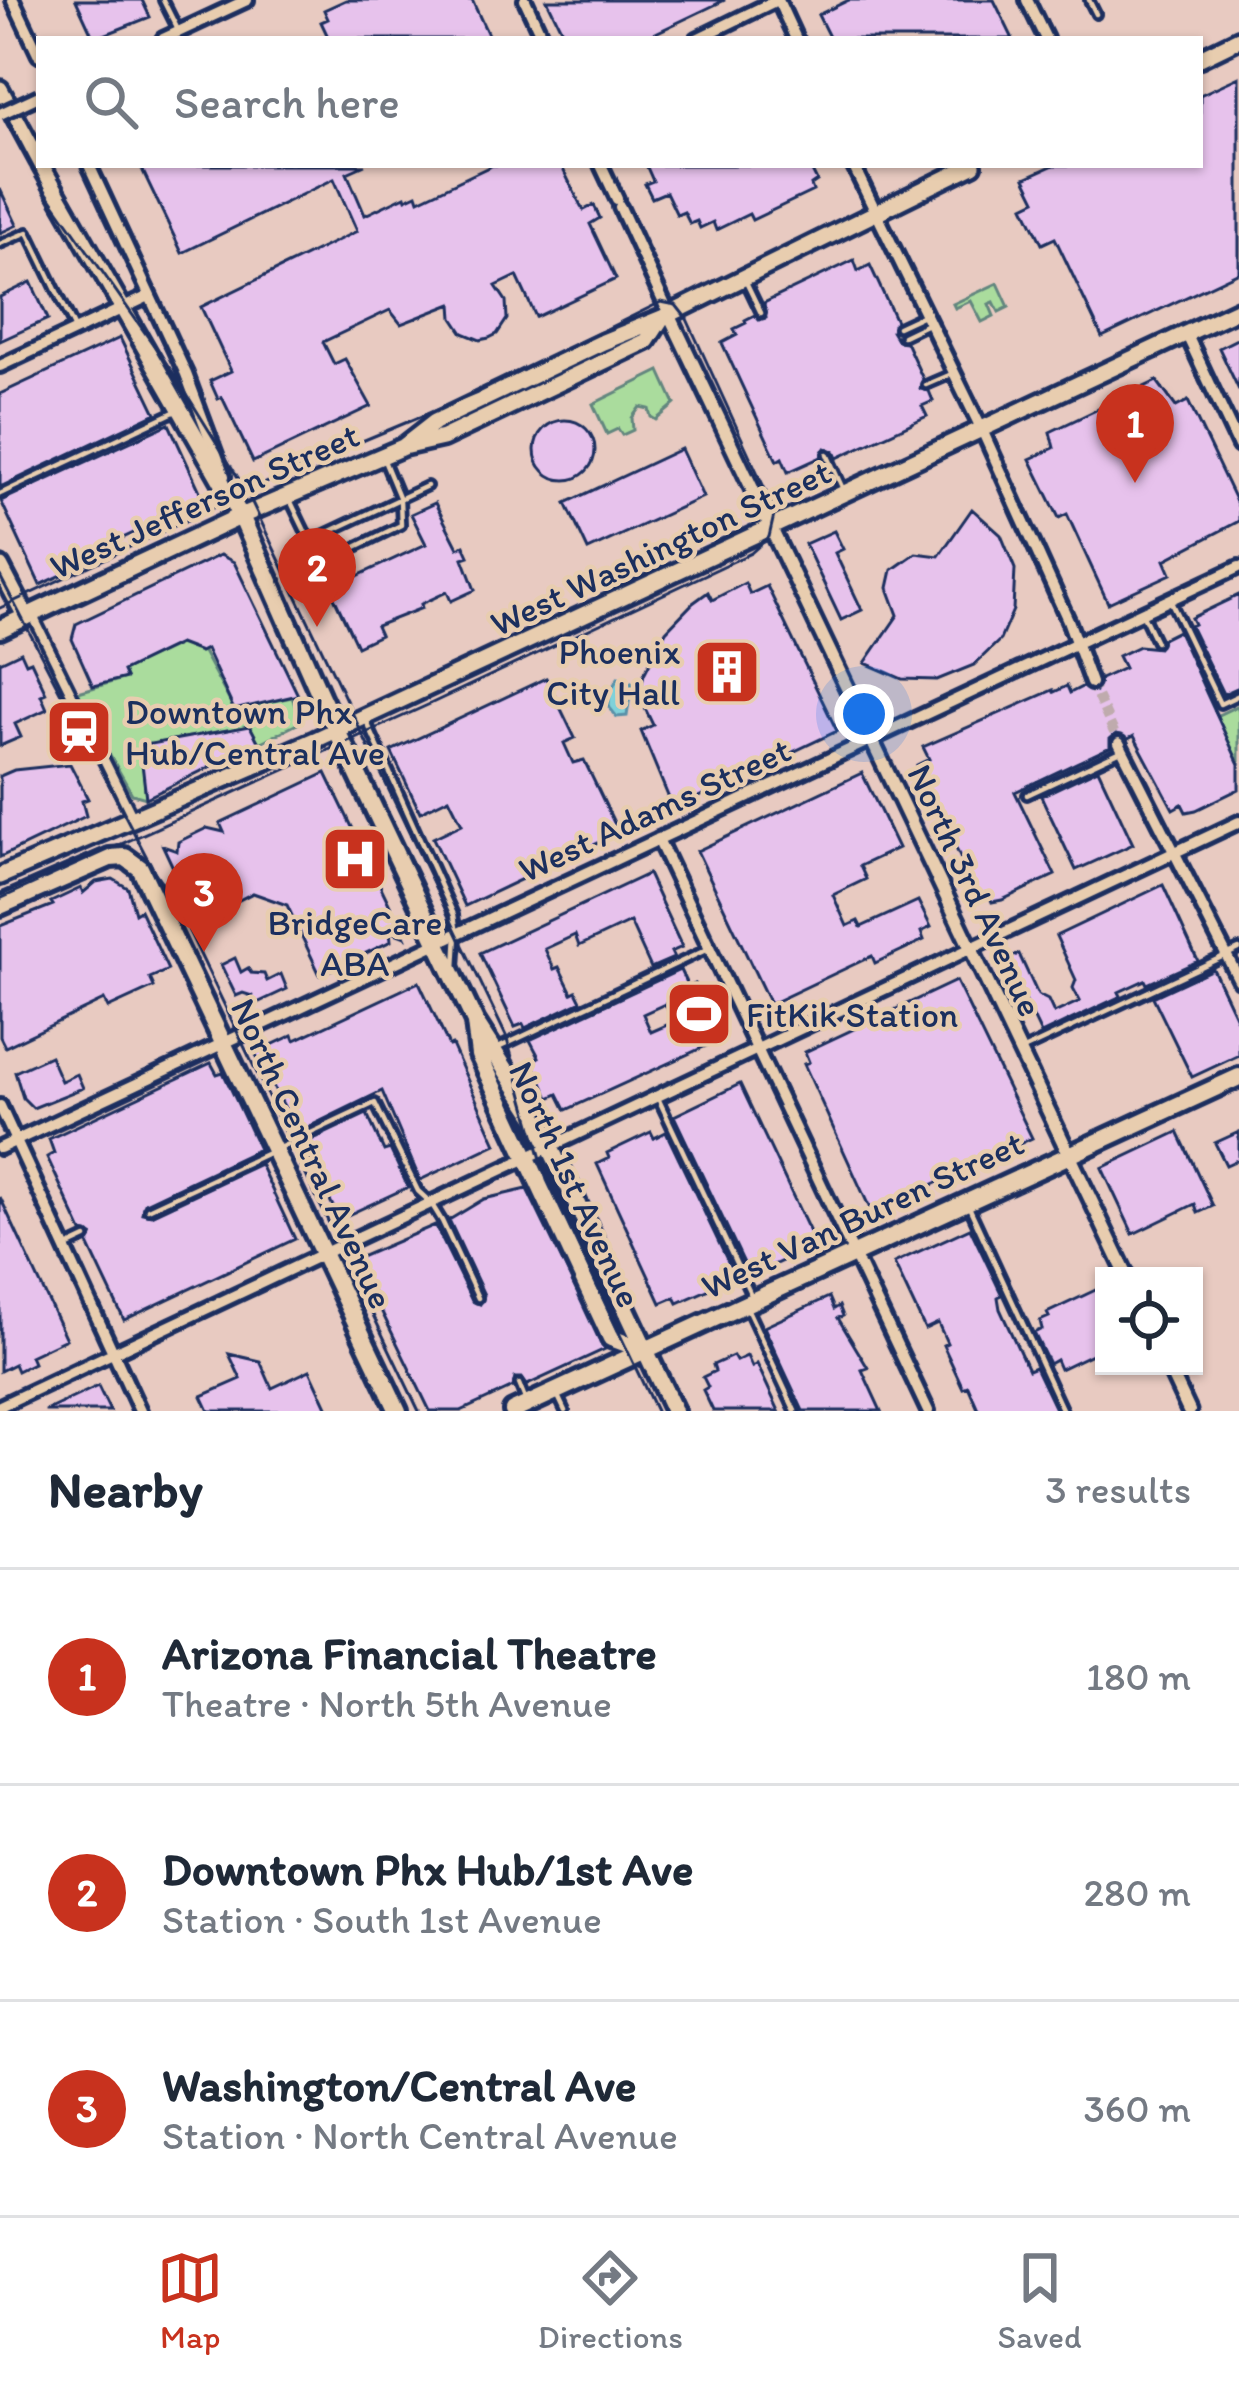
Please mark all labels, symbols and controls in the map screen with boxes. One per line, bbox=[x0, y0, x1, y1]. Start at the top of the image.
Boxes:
search box bbox=[36, 36, 1203, 168]
icon: search bbox=[78, 69, 144, 135]
text: Search here bbox=[174, 75, 400, 129]
pin: 1 bbox=[1096, 384, 1174, 483]
street label: West Jefferson Street bbox=[43, 413, 365, 588]
street label: West Washington Street bbox=[483, 450, 837, 645]
pin: 2 bbox=[278, 528, 356, 627]
place label: Phoenix City Hall bbox=[546, 630, 680, 714]
building icon: Phoenix City Hall bbox=[692, 637, 762, 707]
your location bbox=[834, 684, 894, 744]
place label: Downtown Phx Hub/Central Ave bbox=[125, 690, 385, 774]
station icon: Downtown Phx Hub/Central Ave bbox=[44, 697, 114, 767]
street label: West Adams Street bbox=[512, 728, 797, 891]
street label: North 3rd Avenue bbox=[898, 757, 1053, 1023]
hospital icon: BridgeCare ABA bbox=[320, 824, 390, 894]
pin: 3 bbox=[165, 853, 243, 952]
place label: BridgeCare ABA bbox=[268, 901, 442, 985]
sports icon: FitKik Station bbox=[664, 979, 734, 1049]
street label: North Central Avenue bbox=[222, 991, 403, 1315]
place label: FitKik Station bbox=[746, 993, 958, 1036]
street label: North 1st Avenue bbox=[500, 1054, 651, 1314]
street label: West Van Buren Street bbox=[694, 1121, 1030, 1308]
map controls bbox=[1095, 1267, 1203, 1375]
button: locate bbox=[1095, 1267, 1203, 1375]
text: Nearby bbox=[48, 1459, 203, 1520]
text: 3 results bbox=[1045, 1466, 1191, 1513]
text: Arizona Financial Theatre bbox=[162, 1626, 657, 1680]
text: 1 bbox=[78, 1653, 96, 1700]
text: 180 m bbox=[1086, 1653, 1191, 1700]
text: Theatre · North 5th Avenue bbox=[162, 1680, 612, 1727]
text: Downtown Phx Hub/1st Ave bbox=[162, 1842, 693, 1896]
text: 2 bbox=[77, 1869, 97, 1916]
text: 280 m bbox=[1084, 1869, 1191, 1916]
text: Station · South 1st Avenue bbox=[162, 1896, 602, 1943]
text: Washington/Central Ave bbox=[162, 2058, 636, 2112]
text: 3 bbox=[76, 2085, 98, 2132]
text: 360 m bbox=[1084, 2085, 1191, 2132]
text: Station · North Central Avenue bbox=[162, 2112, 678, 2159]
tab: Map bbox=[157, 2245, 223, 2356]
tab: Directions bbox=[538, 2245, 683, 2356]
tab: Saved bbox=[998, 2245, 1082, 2356]

